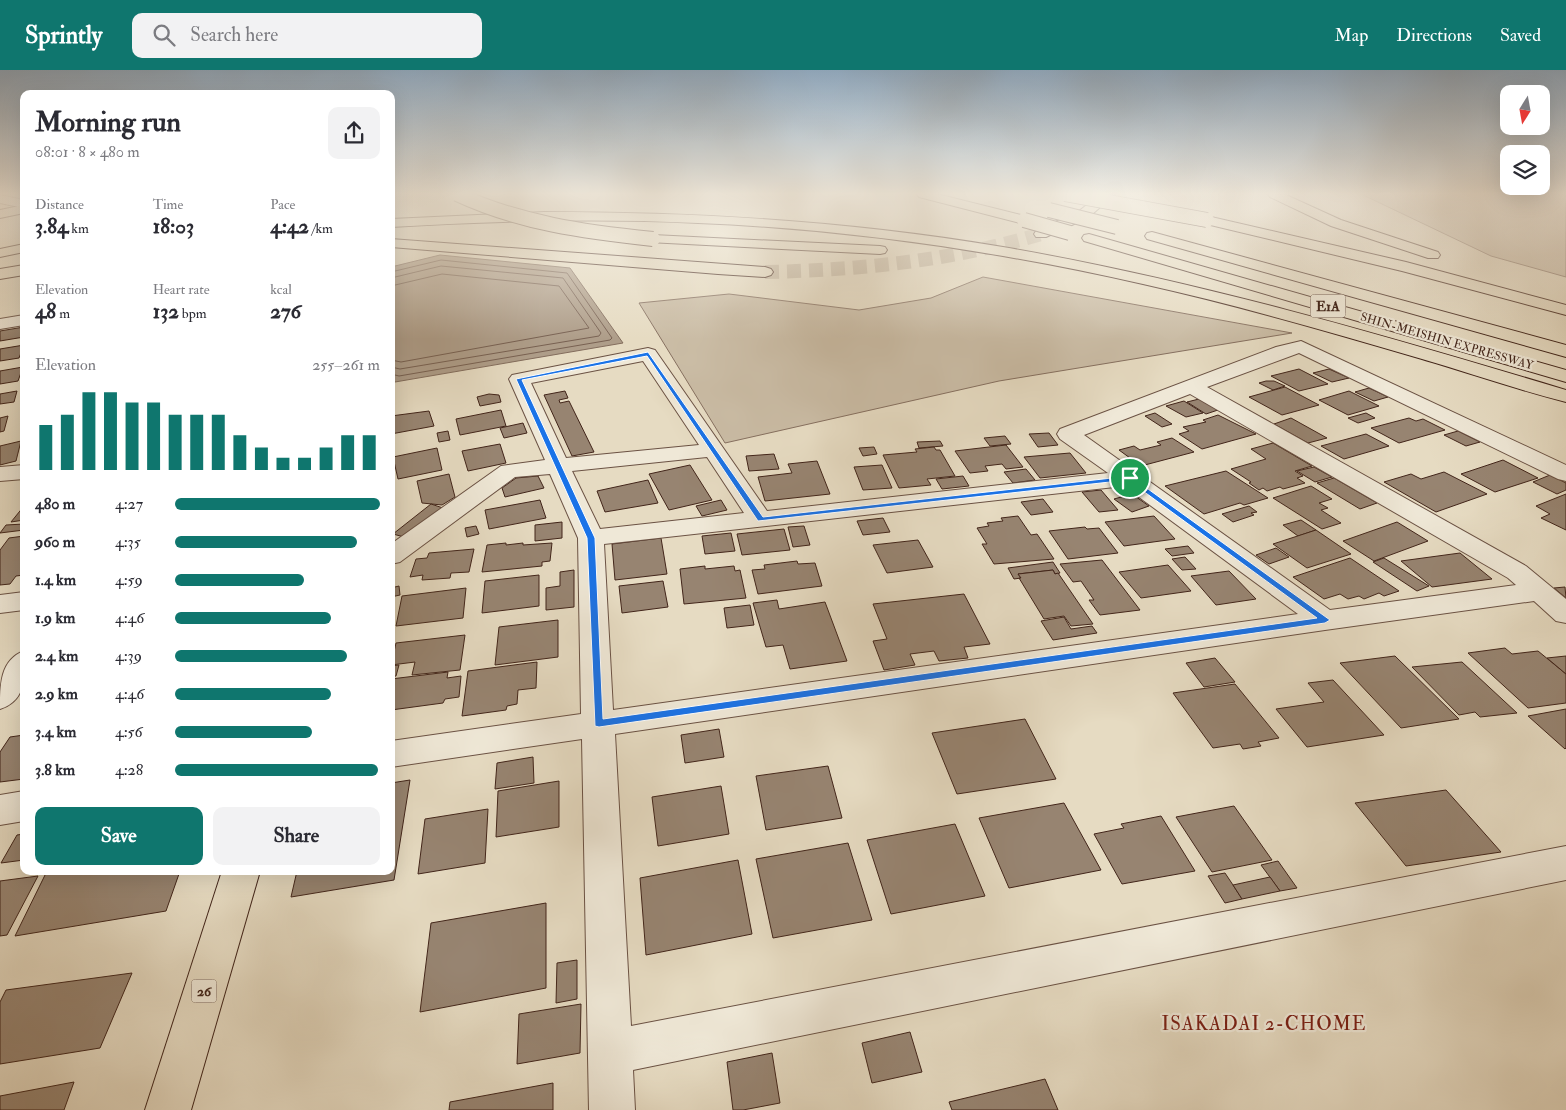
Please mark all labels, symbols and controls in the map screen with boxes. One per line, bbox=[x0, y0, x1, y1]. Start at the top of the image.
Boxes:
search box bbox=[132, 13, 482, 58]
text: Sprintly bbox=[25, 20, 102, 51]
icon: search bbox=[150, 21, 178, 49]
text: Search here bbox=[190, 23, 278, 47]
text: Map bbox=[1335, 24, 1368, 47]
text: Directions bbox=[1396, 24, 1472, 47]
text: Saved bbox=[1500, 24, 1541, 47]
north arrow bbox=[1500, 85, 1550, 135]
map controls bbox=[1500, 85, 1550, 195]
text: Morning run bbox=[35, 105, 181, 140]
button: share bbox=[328, 107, 380, 159]
text: 08:01 · 8 × 480 m bbox=[35, 142, 140, 162]
button: layers bbox=[1500, 145, 1550, 195]
text: Distance bbox=[35, 196, 84, 213]
text: Time bbox=[153, 196, 183, 213]
text: Pace bbox=[270, 196, 295, 213]
text: 3.84 bbox=[35, 213, 68, 240]
text: 18:03 bbox=[153, 213, 194, 240]
text: 4:42 bbox=[270, 213, 309, 240]
text: km bbox=[68, 220, 89, 237]
text: /km bbox=[309, 220, 333, 237]
text: Elevation bbox=[35, 281, 88, 298]
text: Heart rate bbox=[153, 281, 210, 298]
text: kcal bbox=[270, 281, 292, 298]
road number: E1A bbox=[1310, 295, 1346, 318]
text: 48 bbox=[35, 298, 56, 325]
text: 132 bbox=[153, 298, 179, 325]
text: 276 bbox=[270, 298, 301, 325]
text: m bbox=[56, 305, 70, 322]
text: bpm bbox=[179, 305, 207, 322]
street label: SHIN-MEISHIN EXPRESSWAY bbox=[1359, 310, 1536, 374]
text: Elevation bbox=[35, 355, 96, 375]
text: 255–261 m bbox=[312, 355, 380, 375]
pin bbox=[1109, 457, 1151, 499]
icon: arrive bbox=[1116, 464, 1144, 492]
text: 480 m bbox=[35, 494, 75, 514]
text: 4:27 bbox=[115, 494, 143, 514]
text: 960 m bbox=[35, 532, 75, 552]
text: 4:35 bbox=[115, 532, 141, 552]
text: 1.4 km bbox=[35, 570, 76, 590]
text: 4:59 bbox=[115, 570, 143, 590]
text: 1.9 km bbox=[35, 608, 75, 628]
text: 4:46 bbox=[115, 608, 144, 628]
text: 2.4 km bbox=[35, 646, 78, 666]
text: 4:39 bbox=[115, 646, 142, 666]
text: 2.9 km bbox=[35, 684, 78, 704]
text: 4:46 bbox=[115, 684, 144, 704]
text: 3.4 km bbox=[35, 722, 77, 742]
text: 4:56 bbox=[115, 722, 143, 742]
text: 3.8 km bbox=[35, 760, 75, 780]
text: 4:28 bbox=[115, 760, 143, 780]
button: Save bbox=[35, 807, 203, 865]
button: Share bbox=[213, 807, 380, 865]
road number: 26 bbox=[192, 979, 216, 1002]
district label: ISAKADAI 2-CHOME bbox=[1162, 1012, 1366, 1036]

